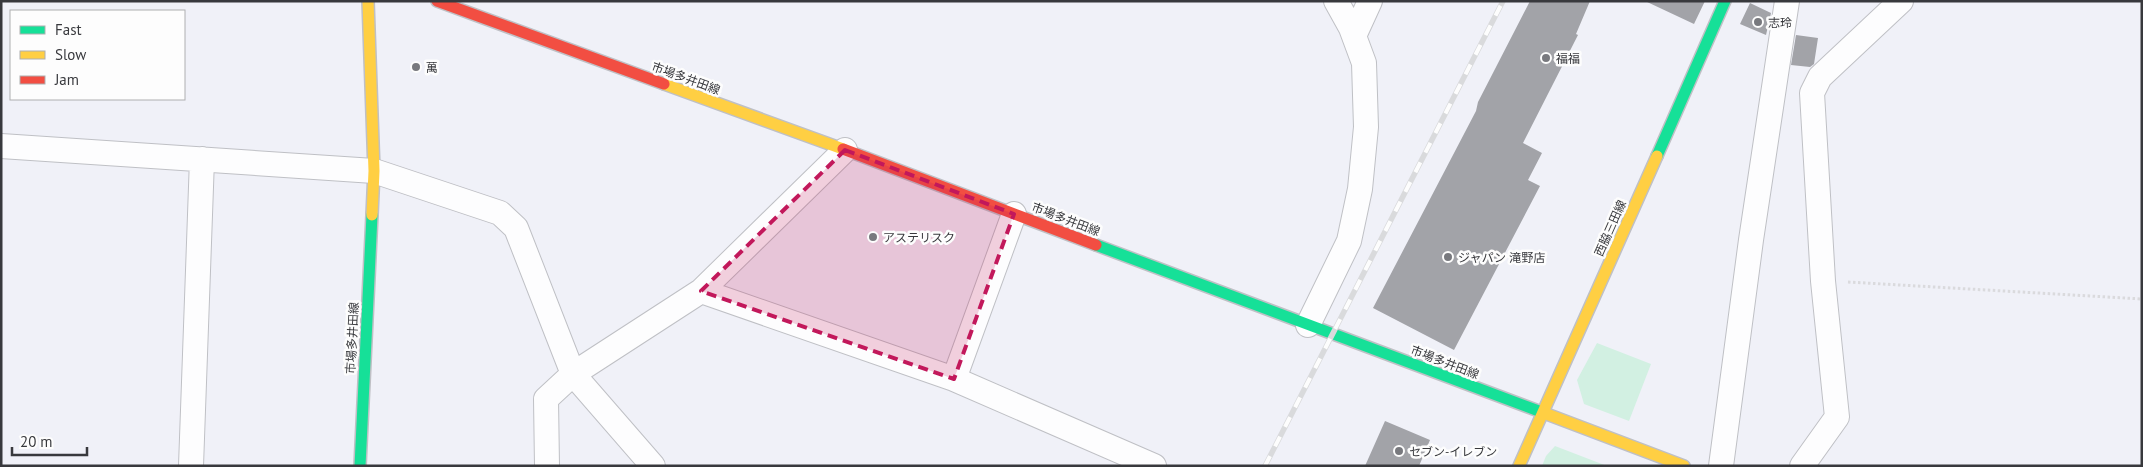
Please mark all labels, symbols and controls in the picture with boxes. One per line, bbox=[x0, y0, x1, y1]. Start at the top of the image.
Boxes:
legend bbox=[10, 10, 185, 100]
place label: 志玲 bbox=[1768, 15, 1792, 30]
marker: 志玲 bbox=[1752, 16, 1764, 28]
text: Fast bbox=[55, 20, 82, 39]
text: Slow bbox=[55, 45, 86, 64]
place label: 福福 bbox=[1556, 51, 1580, 66]
marker: 福福 bbox=[1540, 52, 1552, 64]
street label: 市場多井田線 bbox=[650, 59, 722, 97]
place label: 萬 bbox=[426, 60, 438, 75]
marker: 萬 bbox=[410, 61, 422, 73]
text: Jam bbox=[54, 70, 79, 89]
street label: 西脇三田線 bbox=[1591, 198, 1629, 258]
street label: 市場多井田線 bbox=[1030, 199, 1102, 239]
place label: アステリスク bbox=[883, 230, 955, 245]
marker: アステリスク bbox=[867, 231, 879, 243]
place label: ジャパン 滝野店 bbox=[1458, 250, 1545, 265]
marker: ジャパン 滝野店 bbox=[1442, 251, 1454, 263]
street label: 市場多井田線 bbox=[343, 302, 361, 374]
street label: 市場多井田線 bbox=[1409, 342, 1481, 382]
scale bar bbox=[12, 424, 88, 456]
text: 20 m bbox=[20, 432, 53, 451]
place label: セブン-イレブン bbox=[1409, 444, 1497, 459]
marker: セブン-イレブン bbox=[1393, 445, 1405, 457]

